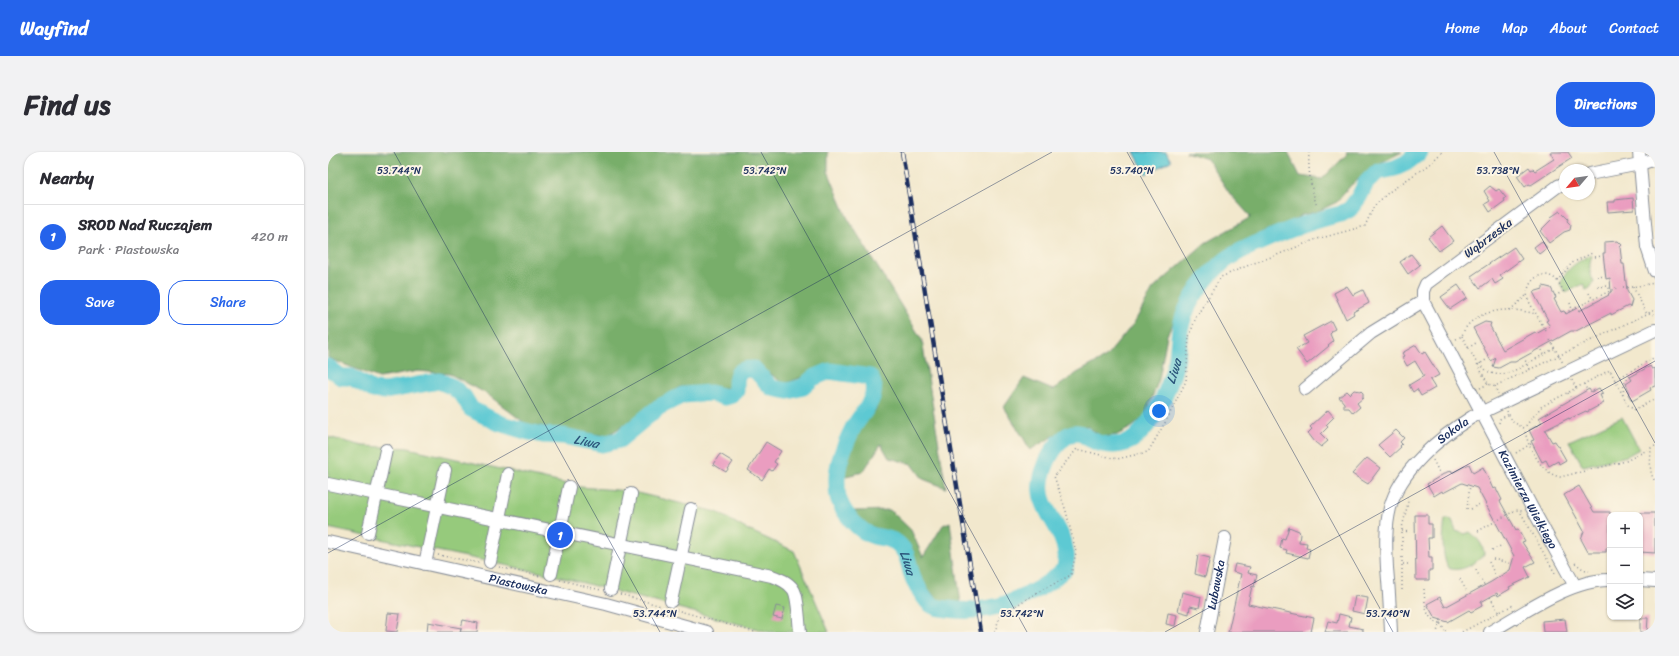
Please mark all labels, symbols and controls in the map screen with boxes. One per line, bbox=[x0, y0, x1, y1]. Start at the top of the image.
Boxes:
text: Wayfind bbox=[20, 12, 88, 45]
text: Home bbox=[1445, 16, 1480, 41]
text: Map bbox=[1502, 16, 1528, 41]
text: About bbox=[1550, 16, 1587, 41]
text: Contact bbox=[1609, 16, 1659, 41]
text: Find us bbox=[24, 80, 111, 129]
button: Directions bbox=[1556, 82, 1655, 127]
text: 53.744°N bbox=[377, 162, 421, 180]
text: 53.742°N bbox=[743, 162, 787, 180]
text: 53.740°N bbox=[1110, 162, 1154, 180]
text: 53.738°N bbox=[1476, 162, 1520, 180]
text: Nearby bbox=[40, 163, 94, 193]
north arrow bbox=[1559, 164, 1595, 200]
text: SROD Nad Ruczajem bbox=[78, 212, 212, 238]
street label: Wąbrzeska bbox=[1459, 212, 1518, 264]
text: 1 bbox=[50, 225, 56, 248]
text: 420 m bbox=[251, 225, 288, 248]
text: Park · Piastowska bbox=[78, 238, 179, 261]
button: Save bbox=[40, 280, 160, 325]
button: Share bbox=[168, 280, 288, 325]
water label: Liwa bbox=[1159, 355, 1188, 387]
your location bbox=[1149, 401, 1169, 421]
street label: Sokola bbox=[1432, 411, 1473, 450]
water label: Liwa bbox=[572, 427, 603, 455]
street label: Kazimierza Wielkiego bbox=[1492, 445, 1564, 553]
map controls bbox=[1607, 512, 1643, 620]
button: + bbox=[1607, 512, 1643, 548]
pin: 1 bbox=[547, 520, 573, 550]
water label: Liwa bbox=[894, 546, 923, 579]
button: − bbox=[1607, 548, 1643, 584]
street label: Lubawska bbox=[1200, 558, 1232, 612]
street label: Piastowska bbox=[487, 567, 550, 602]
button: layers bbox=[1607, 584, 1643, 620]
text: 53.744°N bbox=[633, 605, 677, 623]
text: 53.742°N bbox=[1000, 605, 1044, 623]
text: 53.740°N bbox=[1366, 605, 1410, 623]

